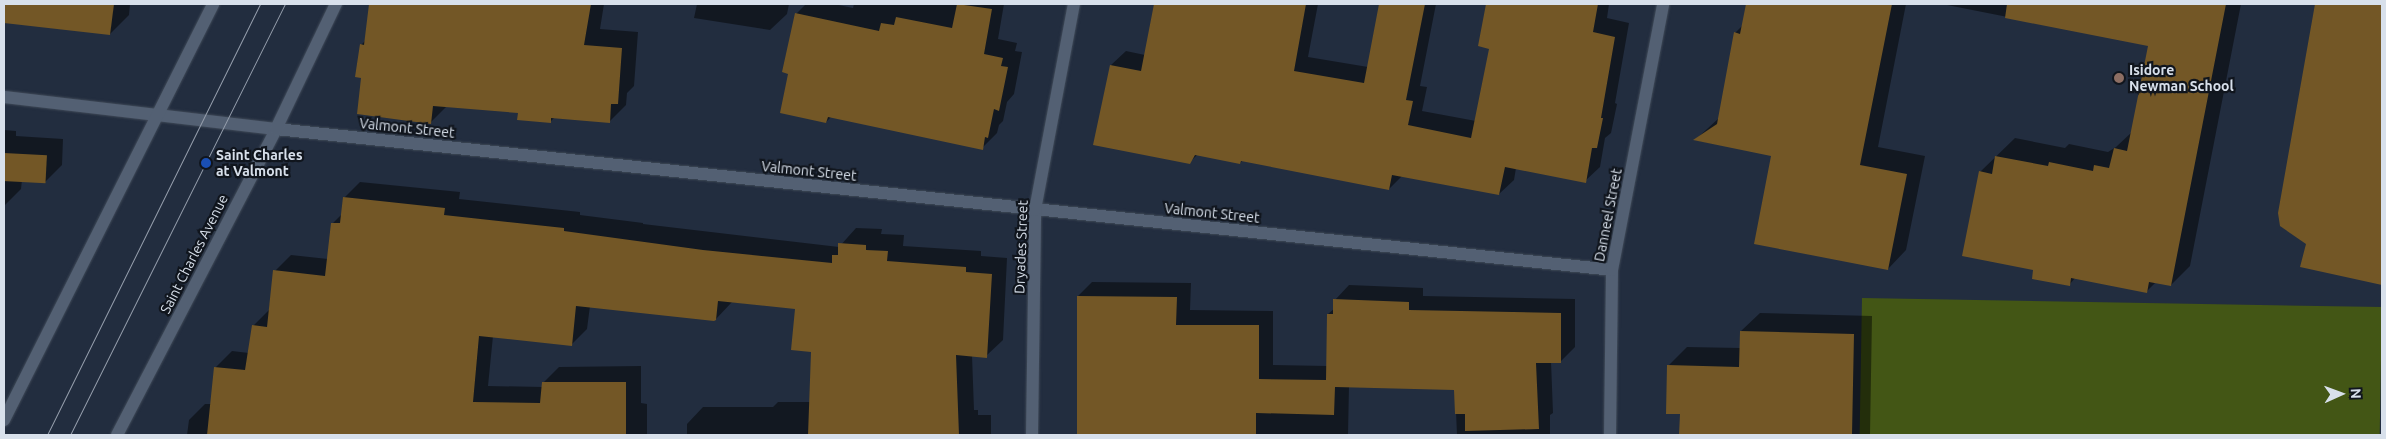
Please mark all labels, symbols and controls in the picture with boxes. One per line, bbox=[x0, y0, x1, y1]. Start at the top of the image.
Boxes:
place label: Isidore Newman School bbox=[2129, 62, 2234, 94]
marker: Isidore Newman School bbox=[2113, 72, 2125, 84]
street label: Valmont Street bbox=[359, 115, 455, 141]
place label: Saint Charles at Valmont bbox=[216, 147, 303, 180]
marker: Saint Charles at Valmont bbox=[200, 157, 212, 169]
street label: Valmont Street bbox=[761, 158, 857, 184]
street label: Danneel Street bbox=[1591, 167, 1625, 263]
street label: Saint Charles Avenue bbox=[157, 192, 231, 316]
street label: Dryades Street bbox=[1011, 200, 1031, 294]
street label: Valmont Street bbox=[1164, 200, 1260, 226]
north arrow bbox=[2316, 369, 2366, 419]
text: N bbox=[2348, 388, 2364, 399]

